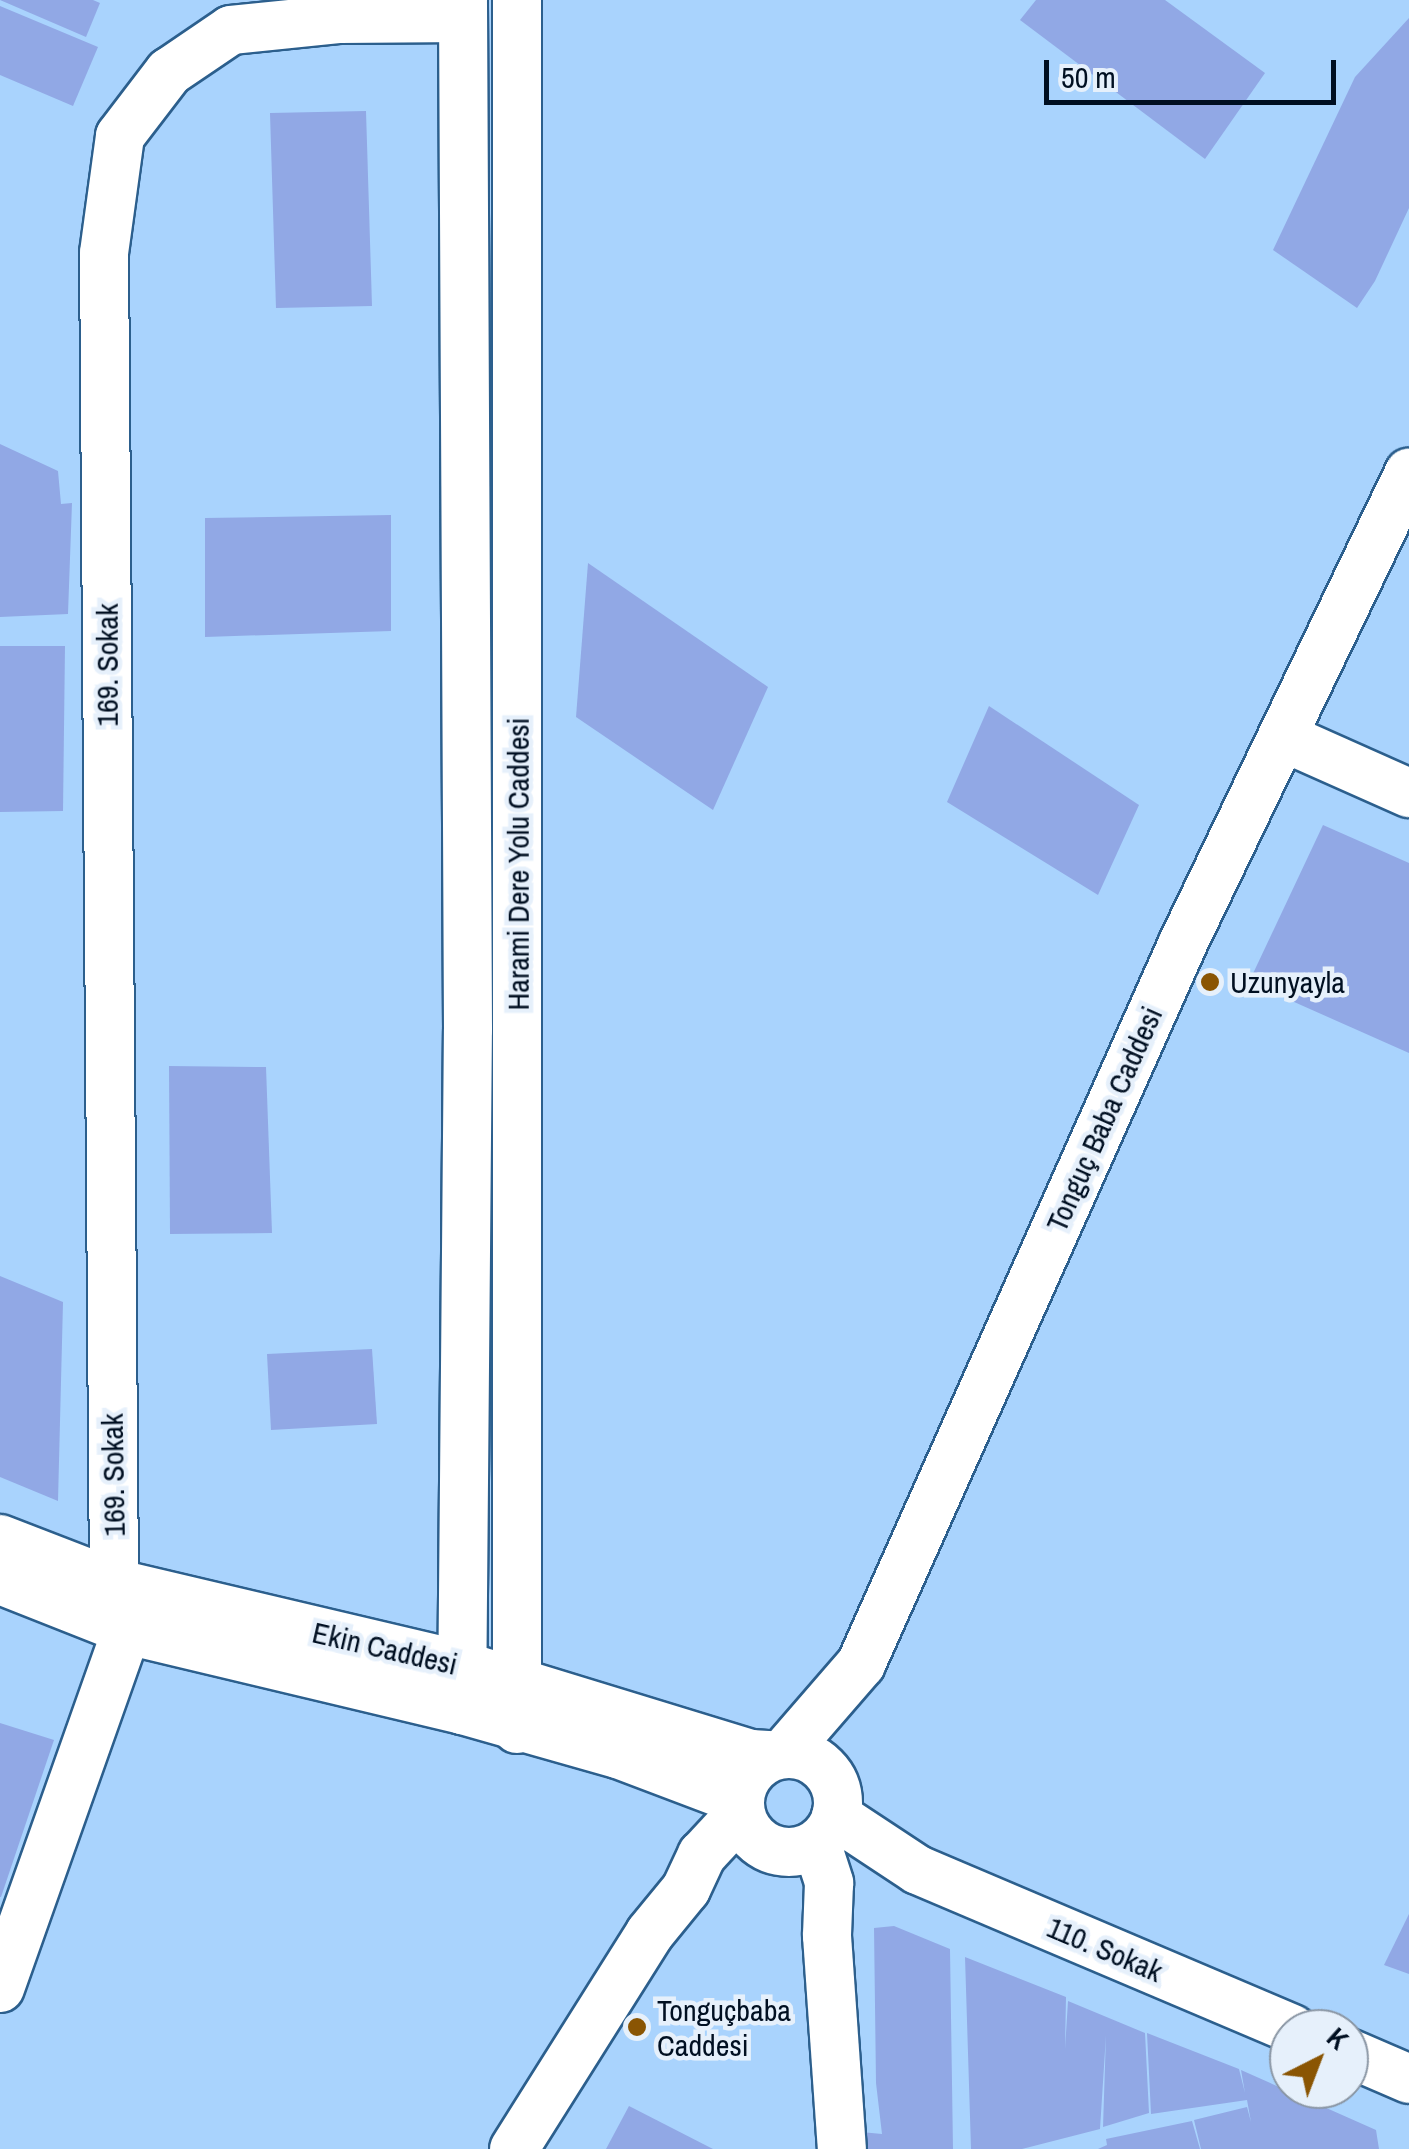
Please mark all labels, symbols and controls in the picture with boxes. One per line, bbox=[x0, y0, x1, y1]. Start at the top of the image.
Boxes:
scale bar bbox=[1049, 40, 1342, 102]
text: 50 m bbox=[1061, 57, 1116, 97]
street label: 169. Sokak bbox=[89, 603, 125, 727]
street label: Harami Dere Yolu Caddesi bbox=[500, 717, 536, 1011]
place label: Uzunyayla bbox=[1230, 964, 1345, 1000]
marker: Uzunyayla bbox=[1199, 971, 1221, 993]
street label: Tonguç Baba Caddesi bbox=[1038, 1001, 1170, 1237]
street label: 169. Sokak bbox=[94, 1413, 132, 1537]
street label: Ekin Caddesi bbox=[309, 1614, 461, 1682]
street label: 110. Sokak bbox=[1042, 1909, 1168, 1989]
place label: Tonguçbaba Caddesi bbox=[657, 1992, 791, 2062]
north arrow bbox=[1269, 2009, 1369, 2109]
marker: Tonguçbaba Caddesi bbox=[626, 2016, 648, 2038]
text: K bbox=[1319, 2019, 1357, 2058]

